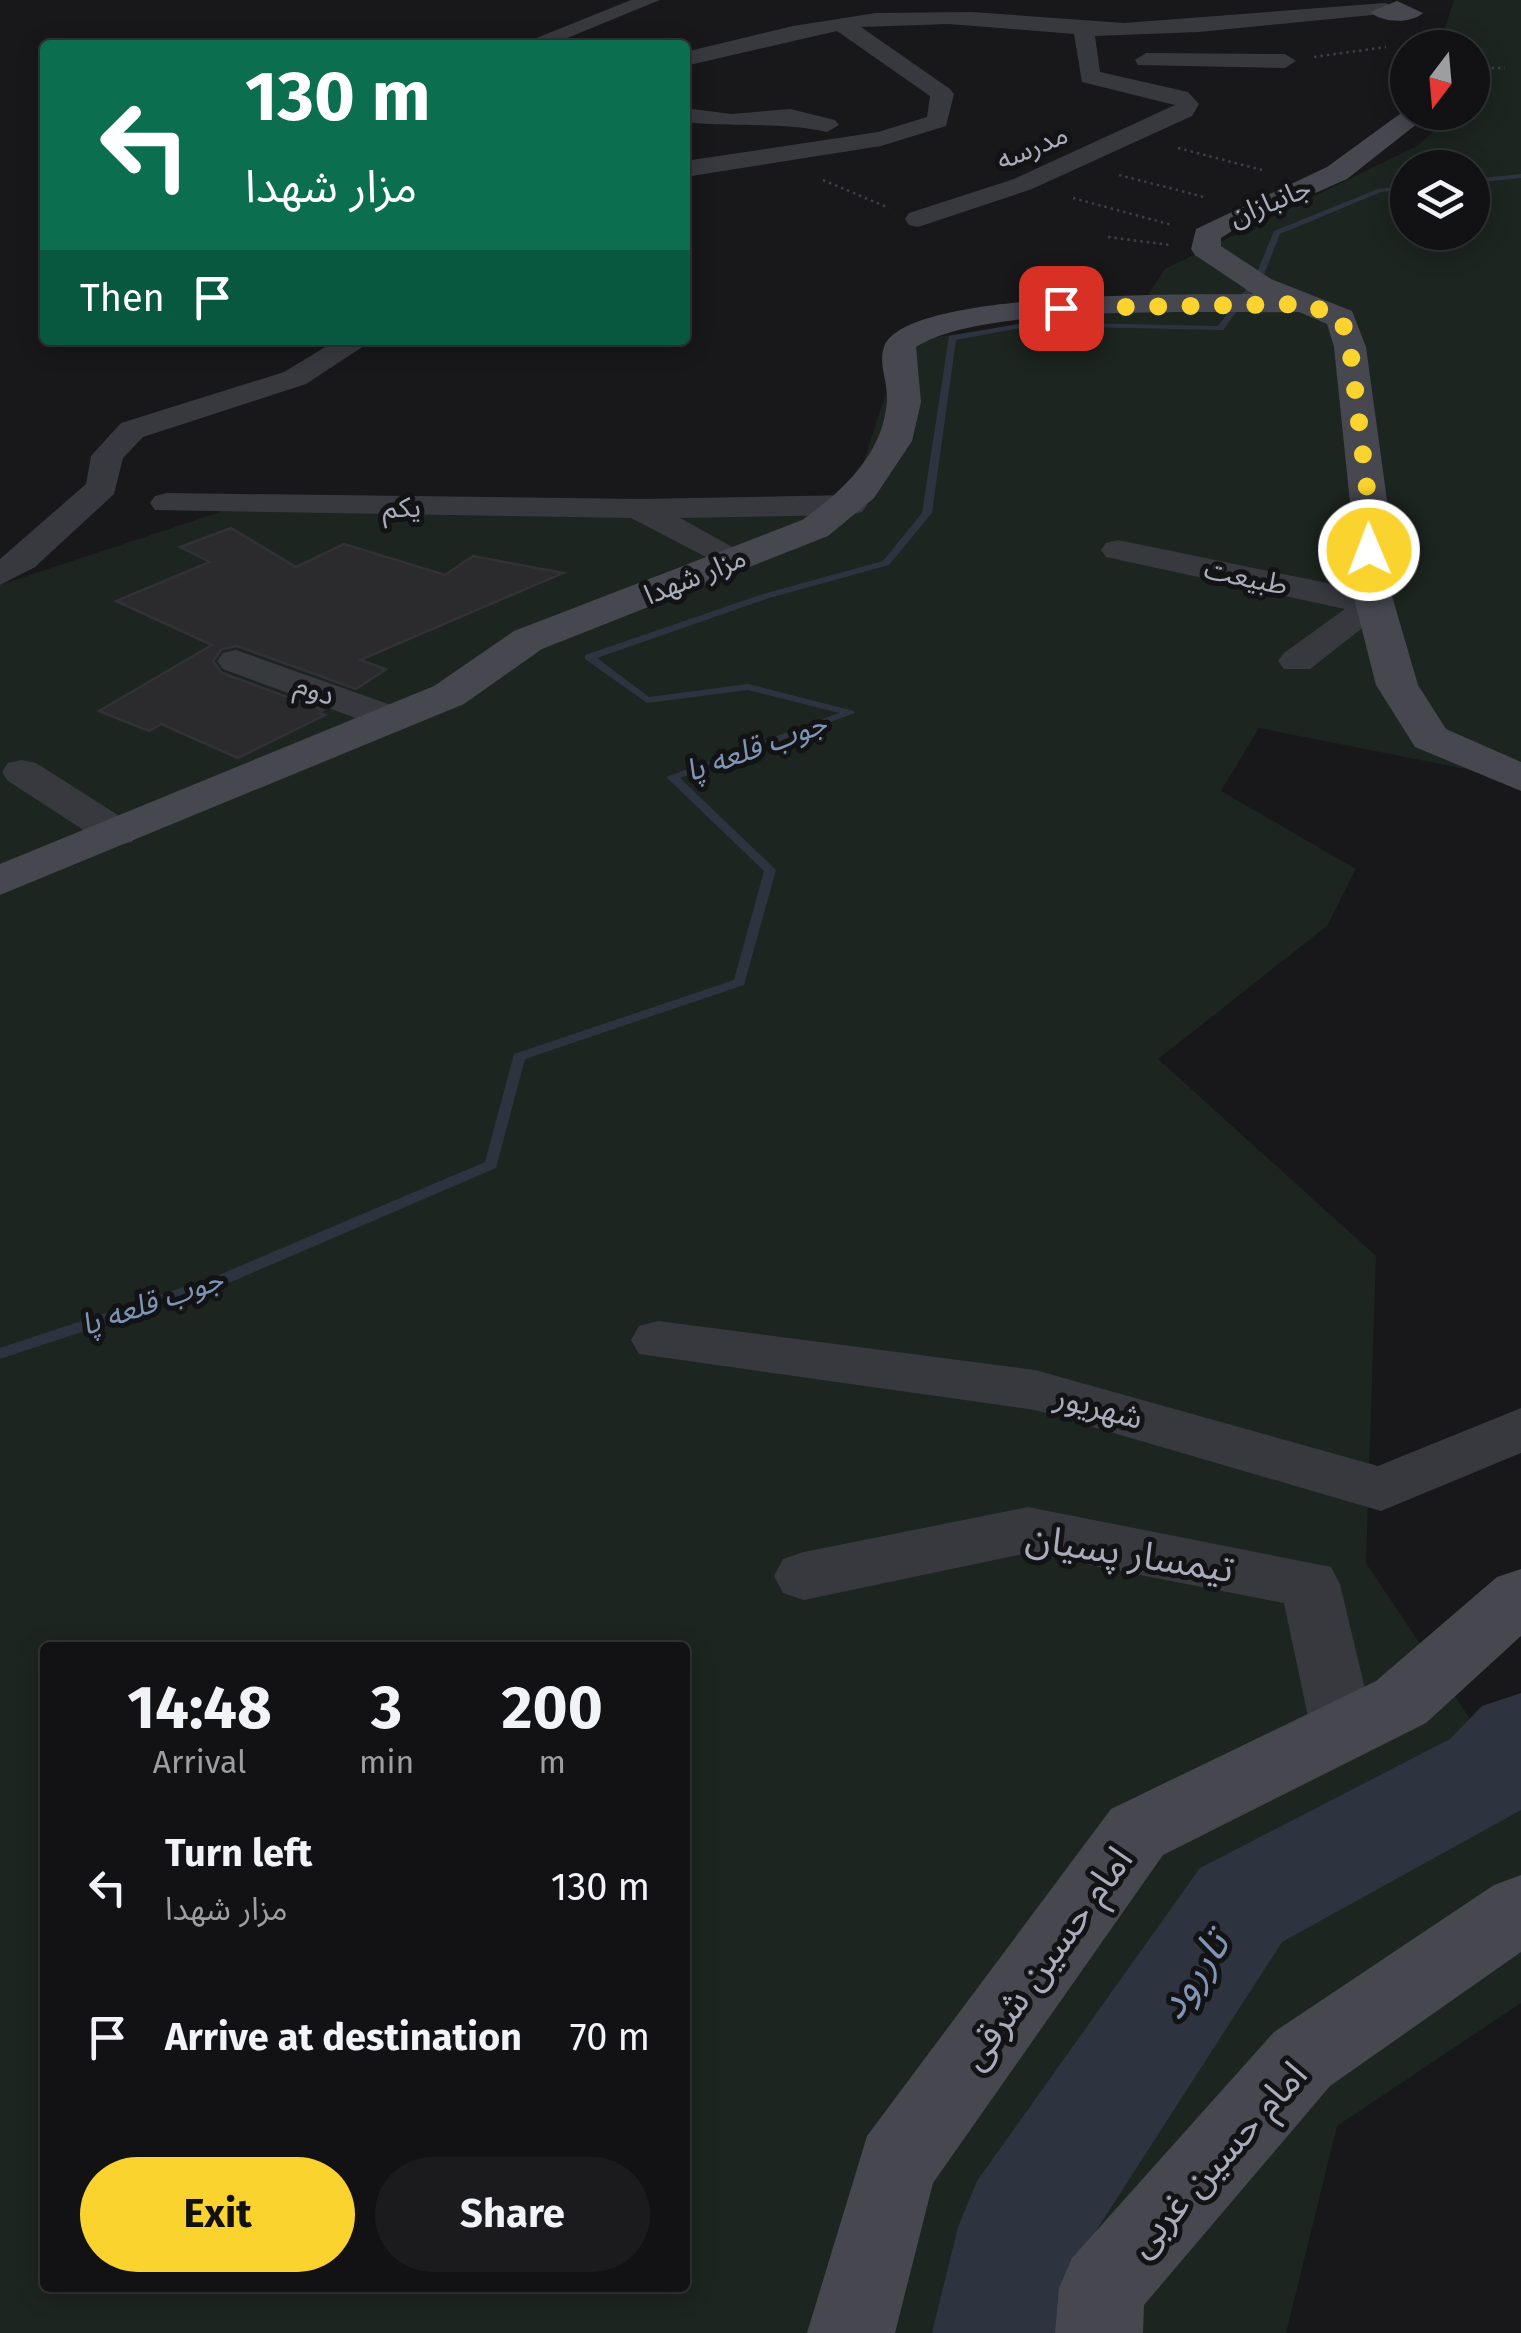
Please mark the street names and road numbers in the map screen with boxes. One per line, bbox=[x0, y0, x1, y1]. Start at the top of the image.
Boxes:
street label: مدرسه bbox=[991, 117, 1073, 177]
street label: جانبازان bbox=[1224, 171, 1316, 233]
street label: یکم bbox=[383, 491, 421, 529]
street label: مزار شهدا bbox=[639, 541, 751, 611]
street label: طبیعت bbox=[1201, 552, 1291, 602]
street label: دوم bbox=[289, 668, 339, 716]
street label: شهریور bbox=[1050, 1377, 1147, 1437]
street label: تیمسار پسیان bbox=[1023, 1514, 1237, 1593]
street label: امام حسین شرقی bbox=[950, 1838, 1147, 2082]
street label: امام حسین غربی bbox=[1117, 2052, 1321, 2270]

